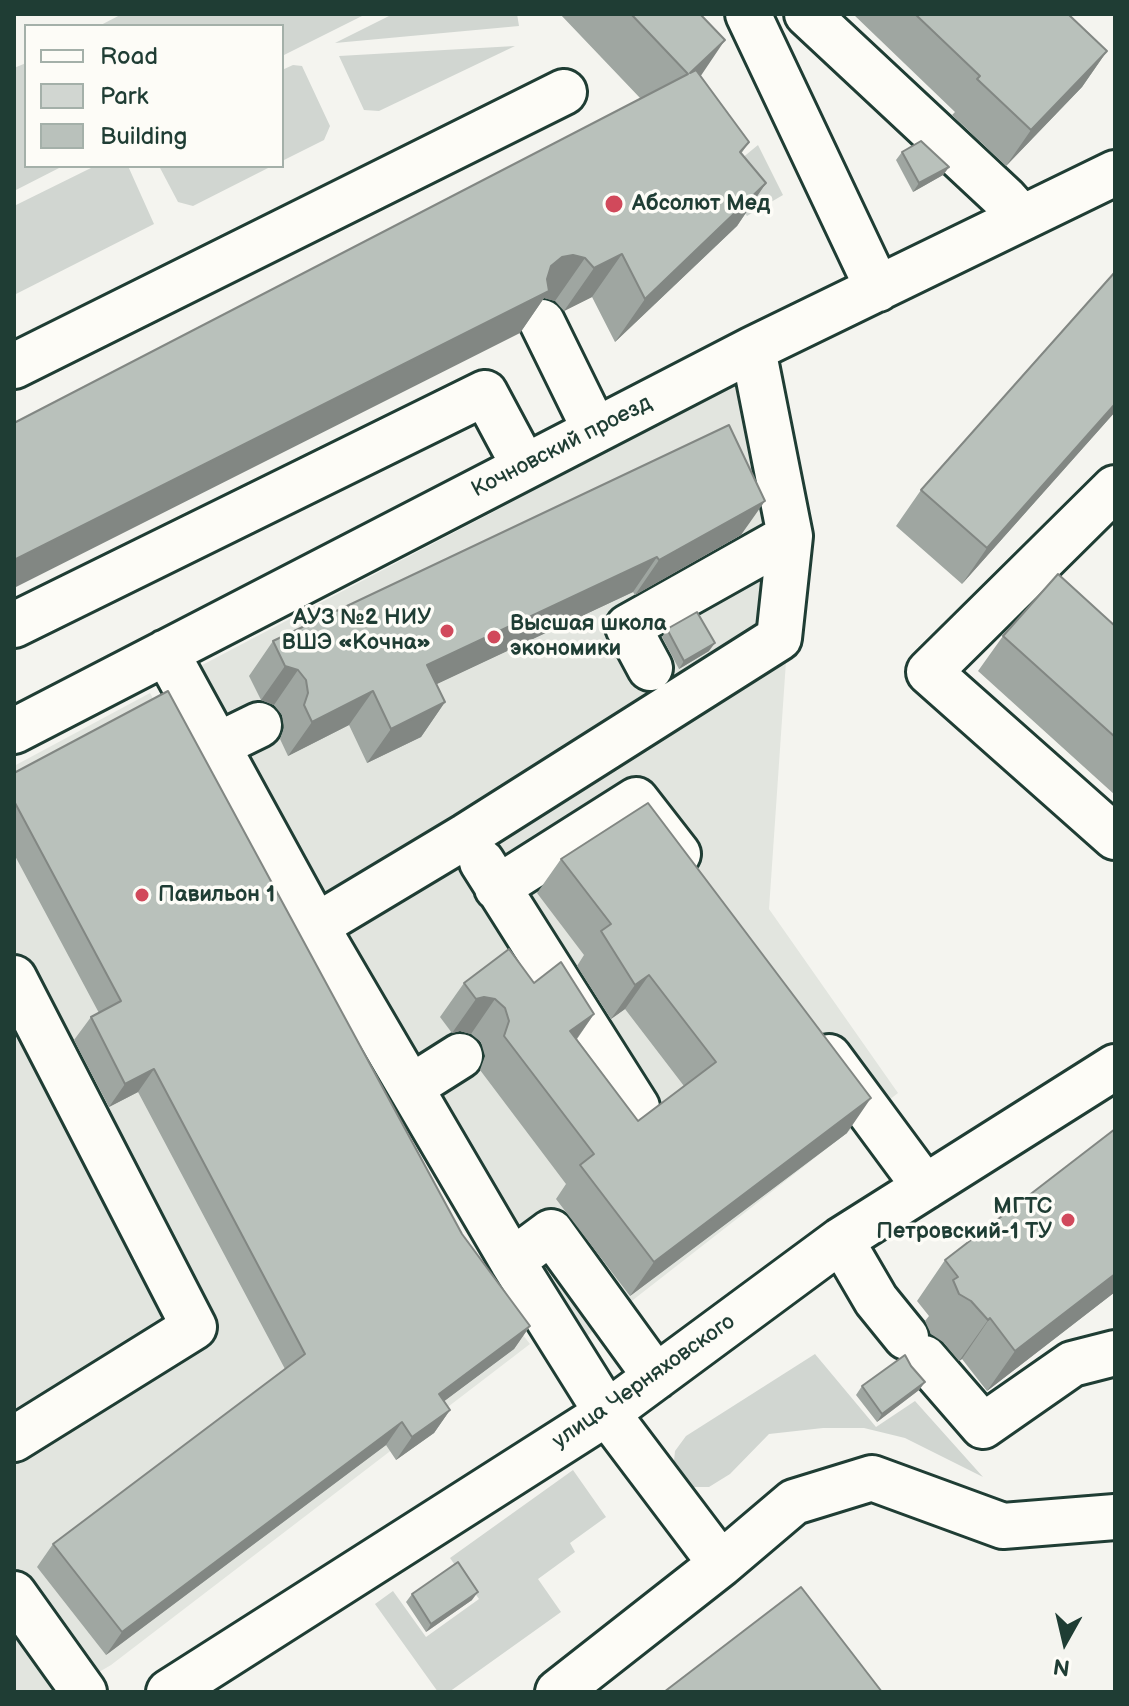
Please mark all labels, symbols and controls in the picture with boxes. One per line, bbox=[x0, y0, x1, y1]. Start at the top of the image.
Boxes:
legend bbox=[24, 24, 284, 168]
text: Road bbox=[100, 42, 158, 71]
text: Park bbox=[100, 82, 148, 111]
text: Building bbox=[100, 122, 187, 151]
place label: Абсолют Мед bbox=[632, 191, 770, 217]
marker: Абсолют Мед bbox=[603, 193, 625, 215]
street label: Кочновский проезд bbox=[468, 390, 656, 504]
place label: АУЗ №2 НИУ ВШЭ «Кочна» bbox=[282, 605, 431, 656]
place label: Высшая школа экономики bbox=[510, 611, 667, 662]
marker: АУЗ №2 НИУ ВШЭ «Кочна» bbox=[438, 622, 456, 640]
marker: Высшая школа экономики bbox=[485, 628, 503, 646]
place label: Павильон 1 bbox=[158, 882, 275, 908]
marker: Павильон 1 bbox=[133, 886, 151, 904]
place label: МГТС Петровский-1 ТУ bbox=[876, 1194, 1052, 1246]
marker: МГТС Петровский-1 ТУ bbox=[1059, 1211, 1077, 1229]
street label: улица Черняховского bbox=[548, 1309, 740, 1455]
north arrow bbox=[1025, 1602, 1105, 1682]
text: N bbox=[1052, 1652, 1072, 1681]

